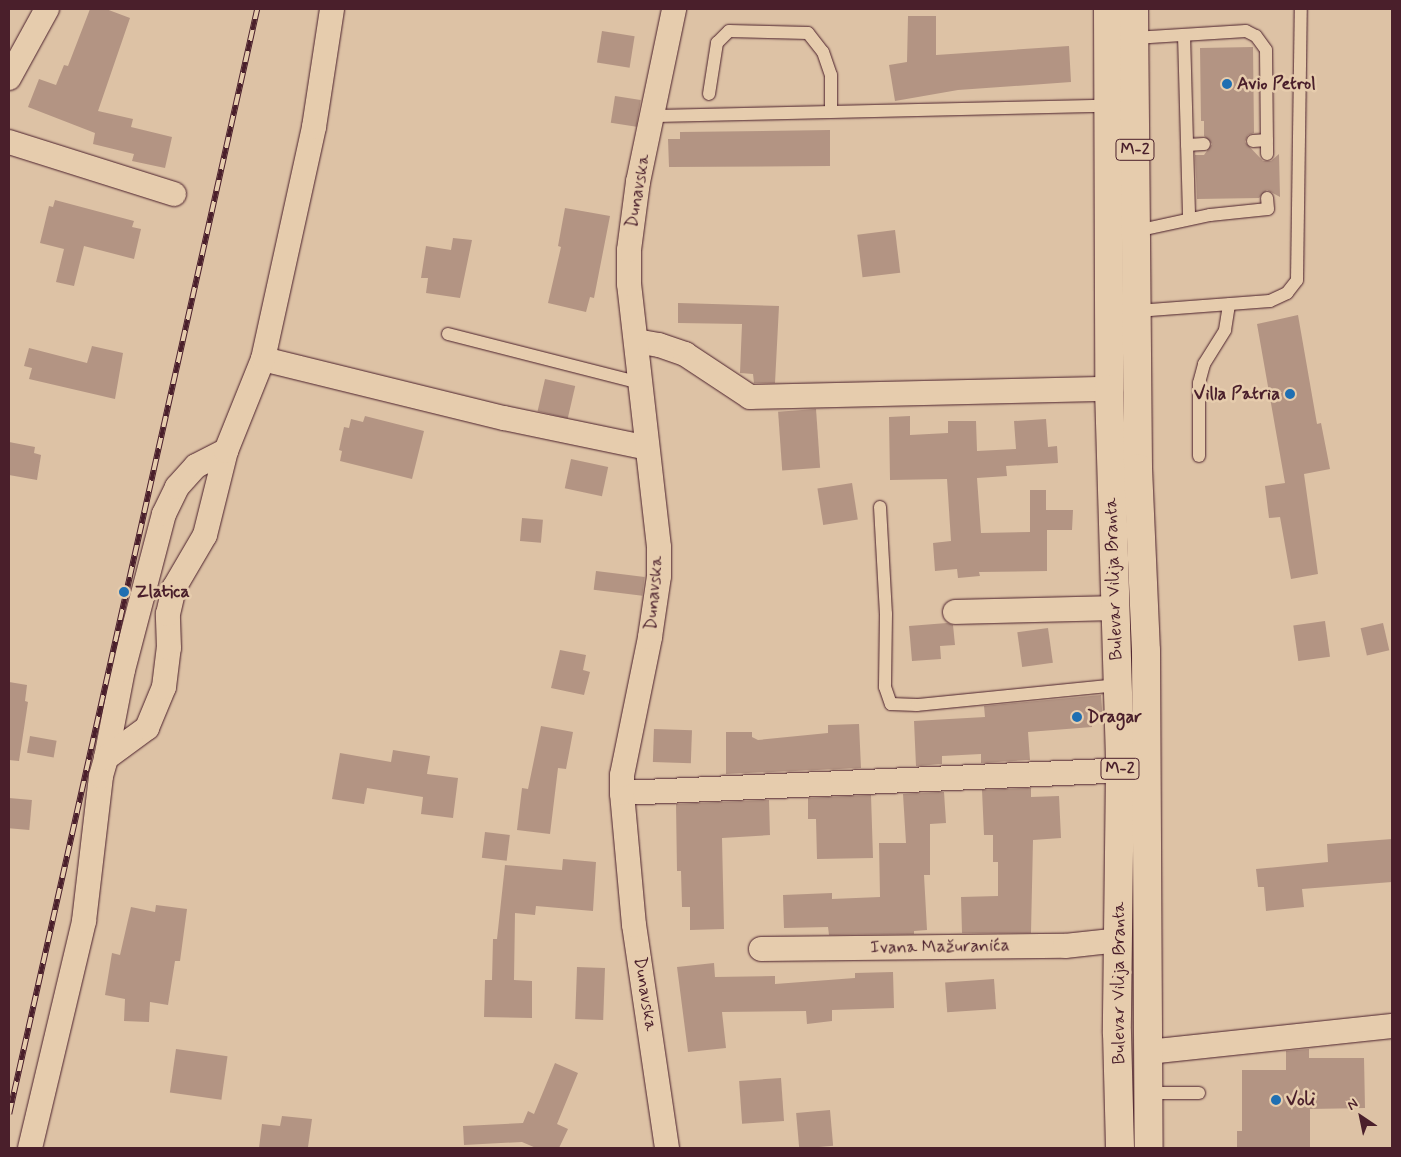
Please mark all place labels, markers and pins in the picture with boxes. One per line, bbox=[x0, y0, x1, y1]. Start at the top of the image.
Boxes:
place label: Avio Petrol bbox=[1237, 73, 1316, 95]
marker: Avio Petrol bbox=[1221, 78, 1233, 90]
place label: Villa Patria bbox=[1194, 383, 1280, 405]
marker: Villa Patria bbox=[1284, 388, 1296, 400]
place label: Zlatica bbox=[135, 581, 190, 603]
marker: Zlatica bbox=[117, 585, 131, 599]
place label: Dragar bbox=[1087, 706, 1142, 728]
marker: Dragar bbox=[1071, 711, 1083, 723]
place label: Voli bbox=[1286, 1089, 1315, 1111]
marker: Voli bbox=[1270, 1094, 1282, 1106]

